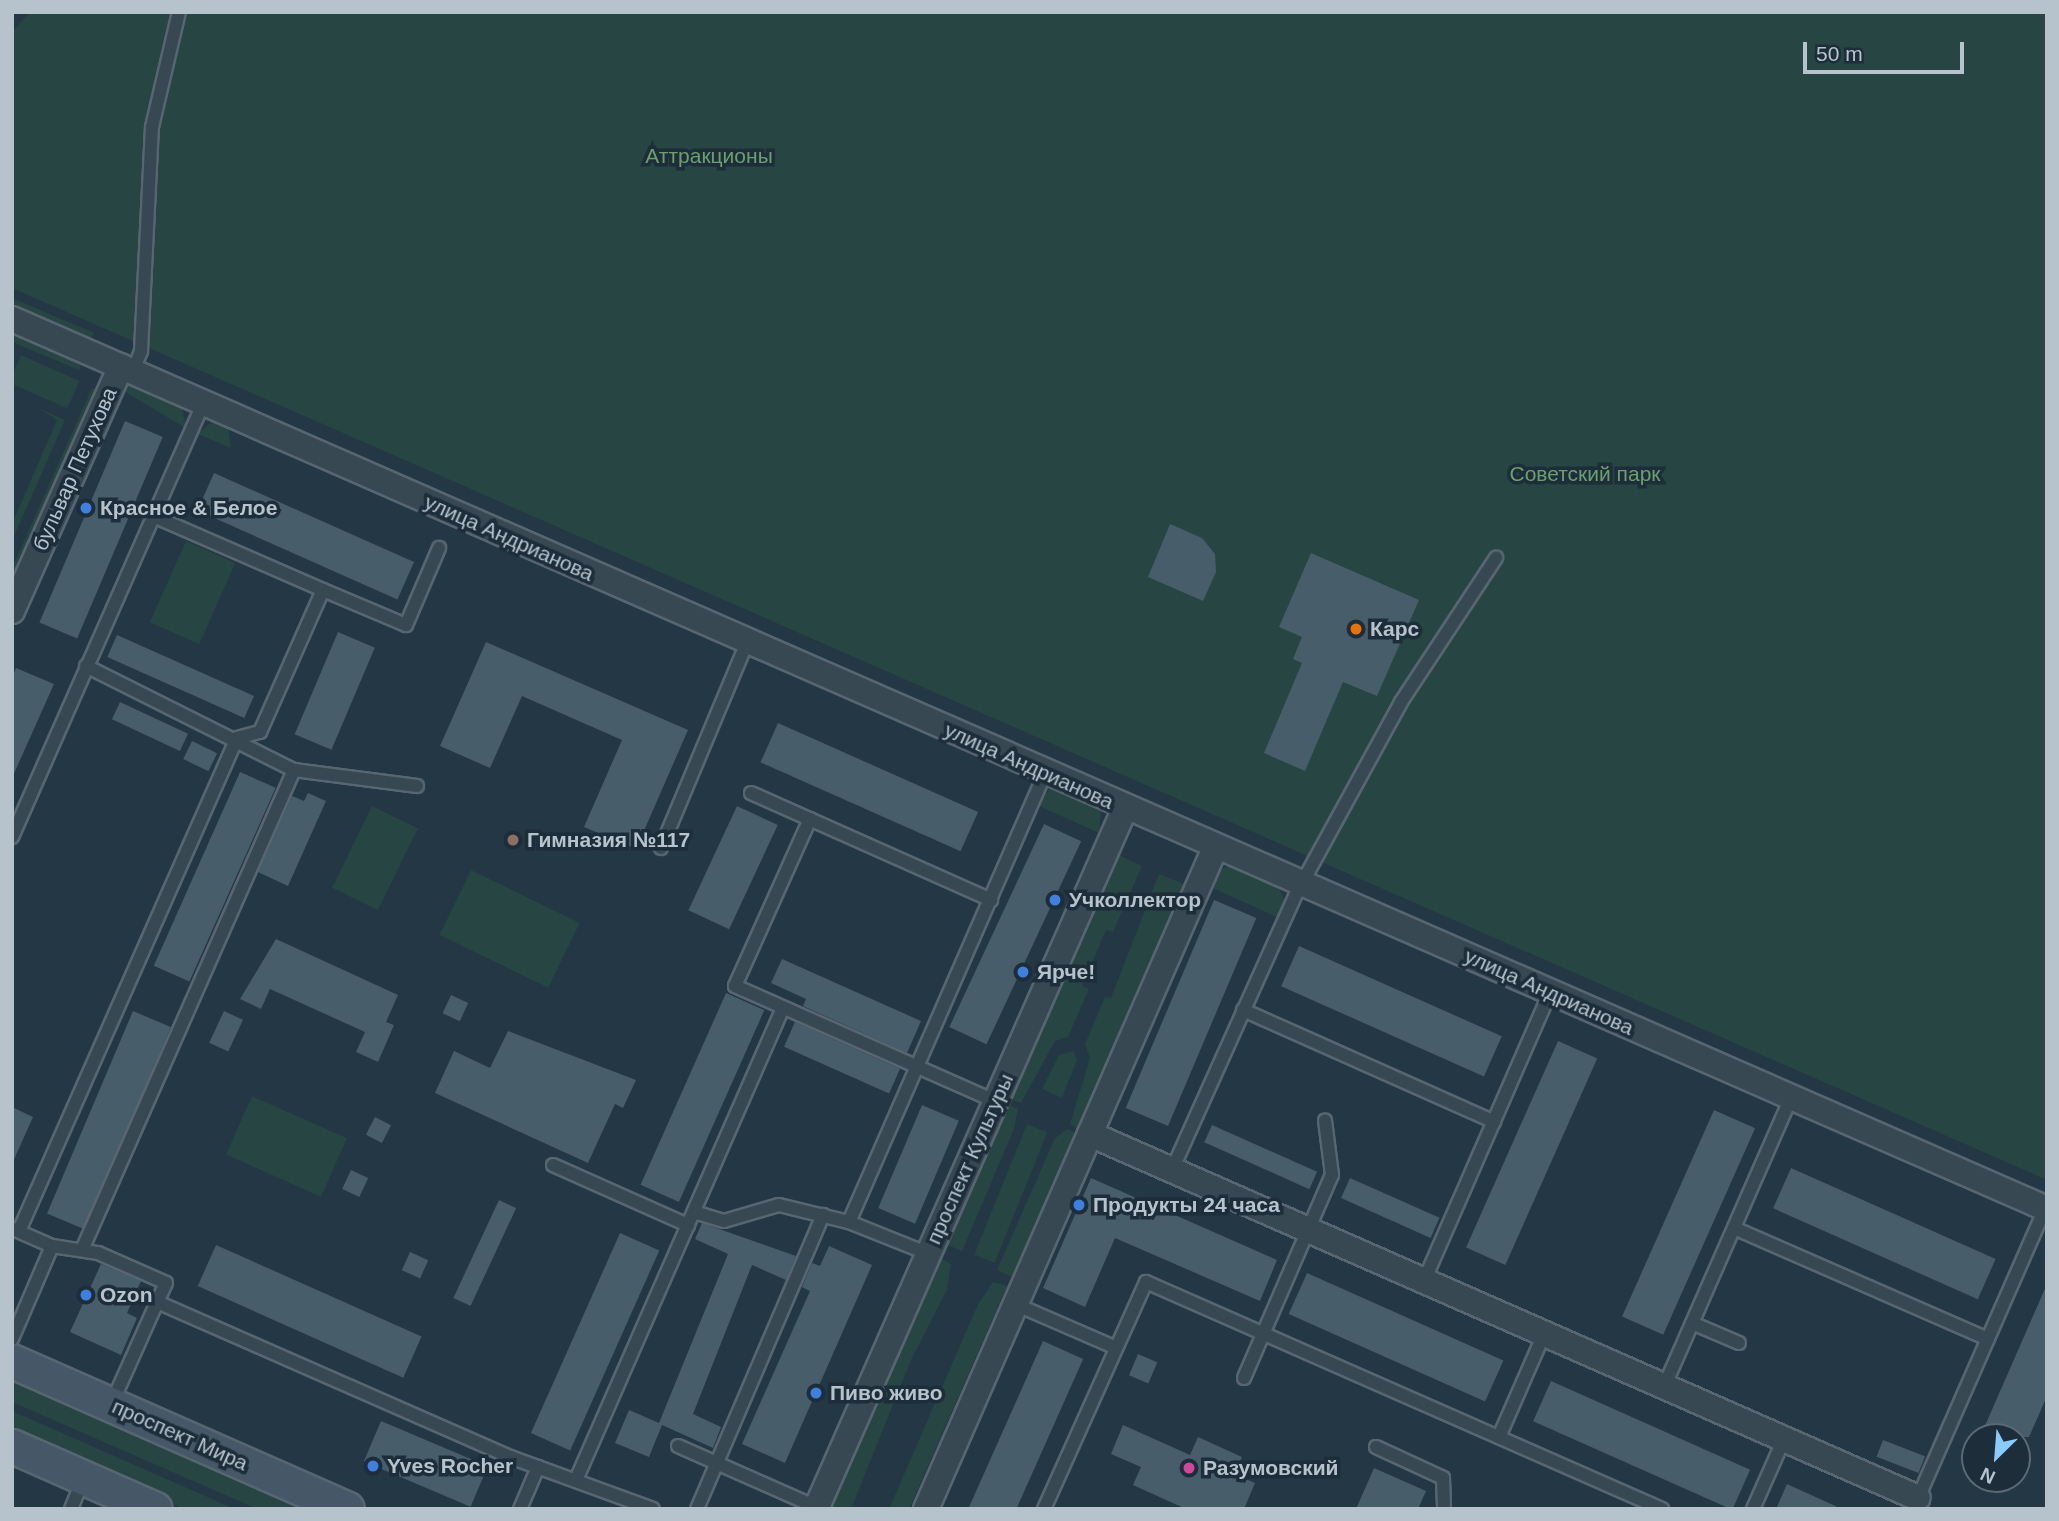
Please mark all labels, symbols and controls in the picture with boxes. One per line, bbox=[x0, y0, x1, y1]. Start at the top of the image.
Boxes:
scale bar bbox=[1807, 28, 1968, 72]
text: 50 m bbox=[1816, 42, 1863, 65]
park label: Аттракционы bbox=[645, 143, 773, 169]
street label: бульвар Петухова bbox=[28, 384, 122, 554]
park label: Советский парк bbox=[1509, 461, 1661, 487]
street label: улица Андрианова bbox=[421, 489, 597, 587]
place label: Красное & Белое bbox=[100, 495, 277, 521]
marker: Красное & Белое bbox=[78, 500, 94, 516]
place label: Карс bbox=[1370, 616, 1419, 642]
marker: Карс bbox=[1348, 621, 1364, 637]
street label: улица Андрианова bbox=[941, 717, 1117, 815]
place label: Гимназия №117 bbox=[527, 827, 690, 853]
marker: Гимназия №117 bbox=[505, 832, 521, 848]
place label: Учколлектор bbox=[1069, 887, 1201, 913]
marker: Учколлектор bbox=[1047, 892, 1063, 908]
street label: улица Андрианова bbox=[1461, 943, 1637, 1041]
place label: Ярче! bbox=[1037, 959, 1095, 985]
marker: Ярче! bbox=[1015, 964, 1031, 980]
street label: проспект Культуры bbox=[921, 1070, 1019, 1248]
place label: Продукты 24 часа bbox=[1093, 1192, 1280, 1218]
marker: Продукты 24 часа bbox=[1071, 1197, 1087, 1213]
place label: Ozon bbox=[100, 1282, 152, 1308]
marker: Ozon bbox=[78, 1287, 94, 1303]
place label: Пиво живо bbox=[830, 1380, 943, 1406]
marker: Пиво живо bbox=[808, 1385, 824, 1401]
street label: проспект Мира bbox=[108, 1394, 252, 1476]
north arrow bbox=[1961, 1423, 2031, 1493]
place label: Yves Rocher bbox=[387, 1453, 513, 1479]
place label: Разумовский bbox=[1203, 1455, 1338, 1481]
marker: Yves Rocher bbox=[365, 1458, 381, 1474]
marker: Разумовский bbox=[1181, 1460, 1197, 1476]
text: N bbox=[1977, 1463, 1998, 1488]

